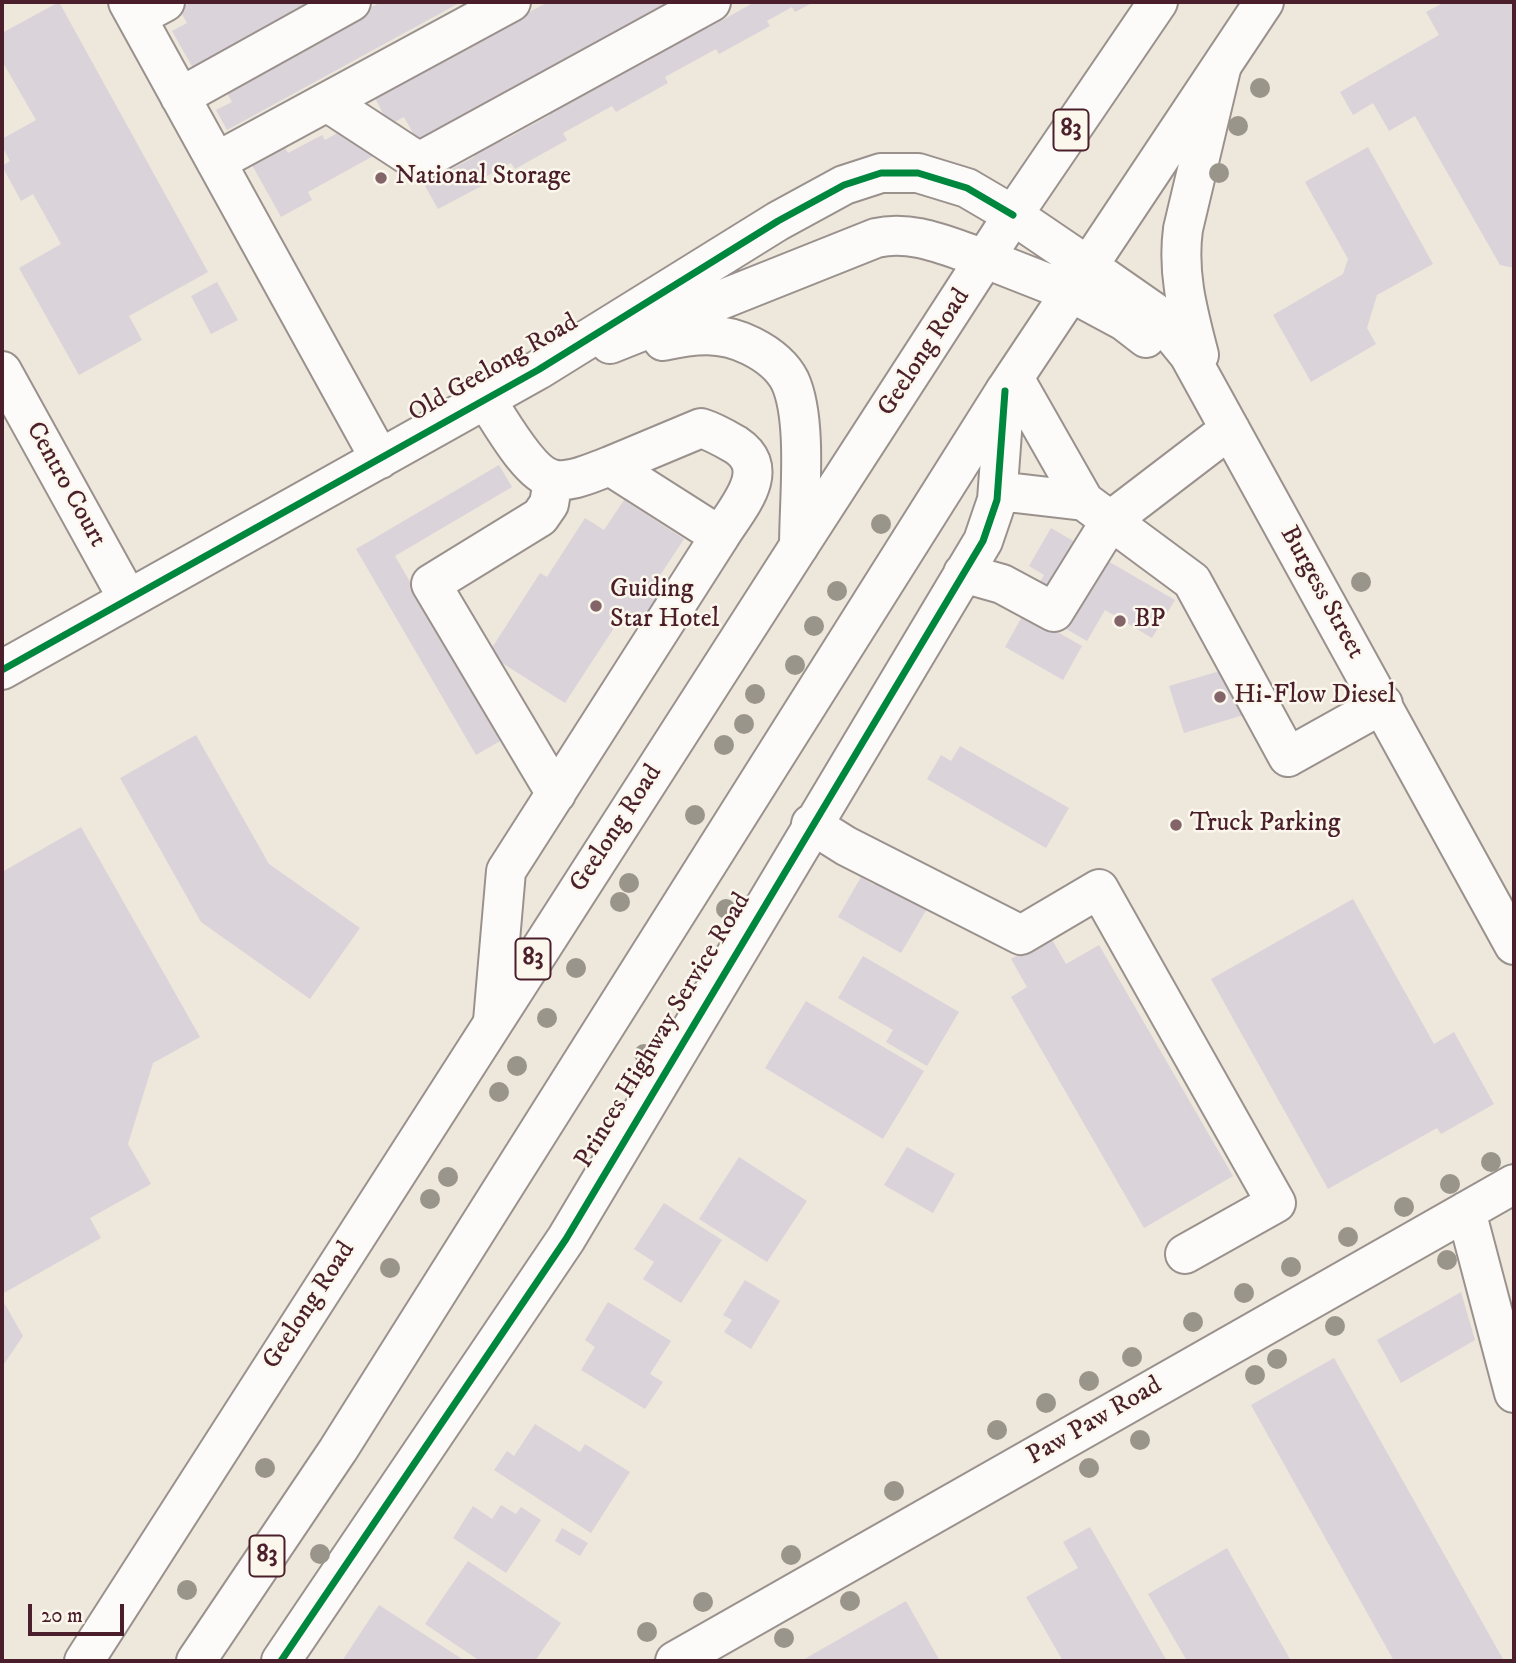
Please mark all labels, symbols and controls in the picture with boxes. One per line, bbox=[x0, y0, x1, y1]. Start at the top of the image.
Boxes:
road number: 83 bbox=[1054, 110, 1088, 150]
place label: National Storage bbox=[395, 162, 571, 194]
marker: National Storage bbox=[373, 170, 389, 186]
street label: Geelong Road bbox=[872, 283, 978, 423]
street label: Old Geelong Road bbox=[404, 308, 584, 430]
street label: Centro Court bbox=[18, 417, 112, 553]
street label: Burgess Street bbox=[1272, 521, 1370, 665]
place label: Guiding Star Hotel bbox=[610, 575, 719, 636]
marker: Guiding Star Hotel bbox=[588, 598, 604, 614]
place label: BP bbox=[1134, 605, 1165, 637]
marker: BP bbox=[1112, 613, 1128, 629]
place label: Hi-Flow Diesel bbox=[1234, 681, 1396, 713]
marker: Hi-Flow Diesel bbox=[1212, 689, 1228, 705]
street label: Geelong Road bbox=[564, 759, 670, 899]
place label: Truck Parking bbox=[1190, 809, 1340, 841]
marker: Truck Parking bbox=[1168, 817, 1184, 833]
street label: Princes Highway Service Road bbox=[569, 888, 759, 1174]
road number: 83 bbox=[516, 939, 550, 979]
street label: Geelong Road bbox=[257, 1236, 363, 1376]
street label: Paw Paw Road bbox=[1022, 1371, 1168, 1473]
road number: 83 bbox=[250, 1536, 284, 1576]
scale bar bbox=[32, 1590, 128, 1634]
text: 20 m bbox=[41, 1603, 83, 1629]

